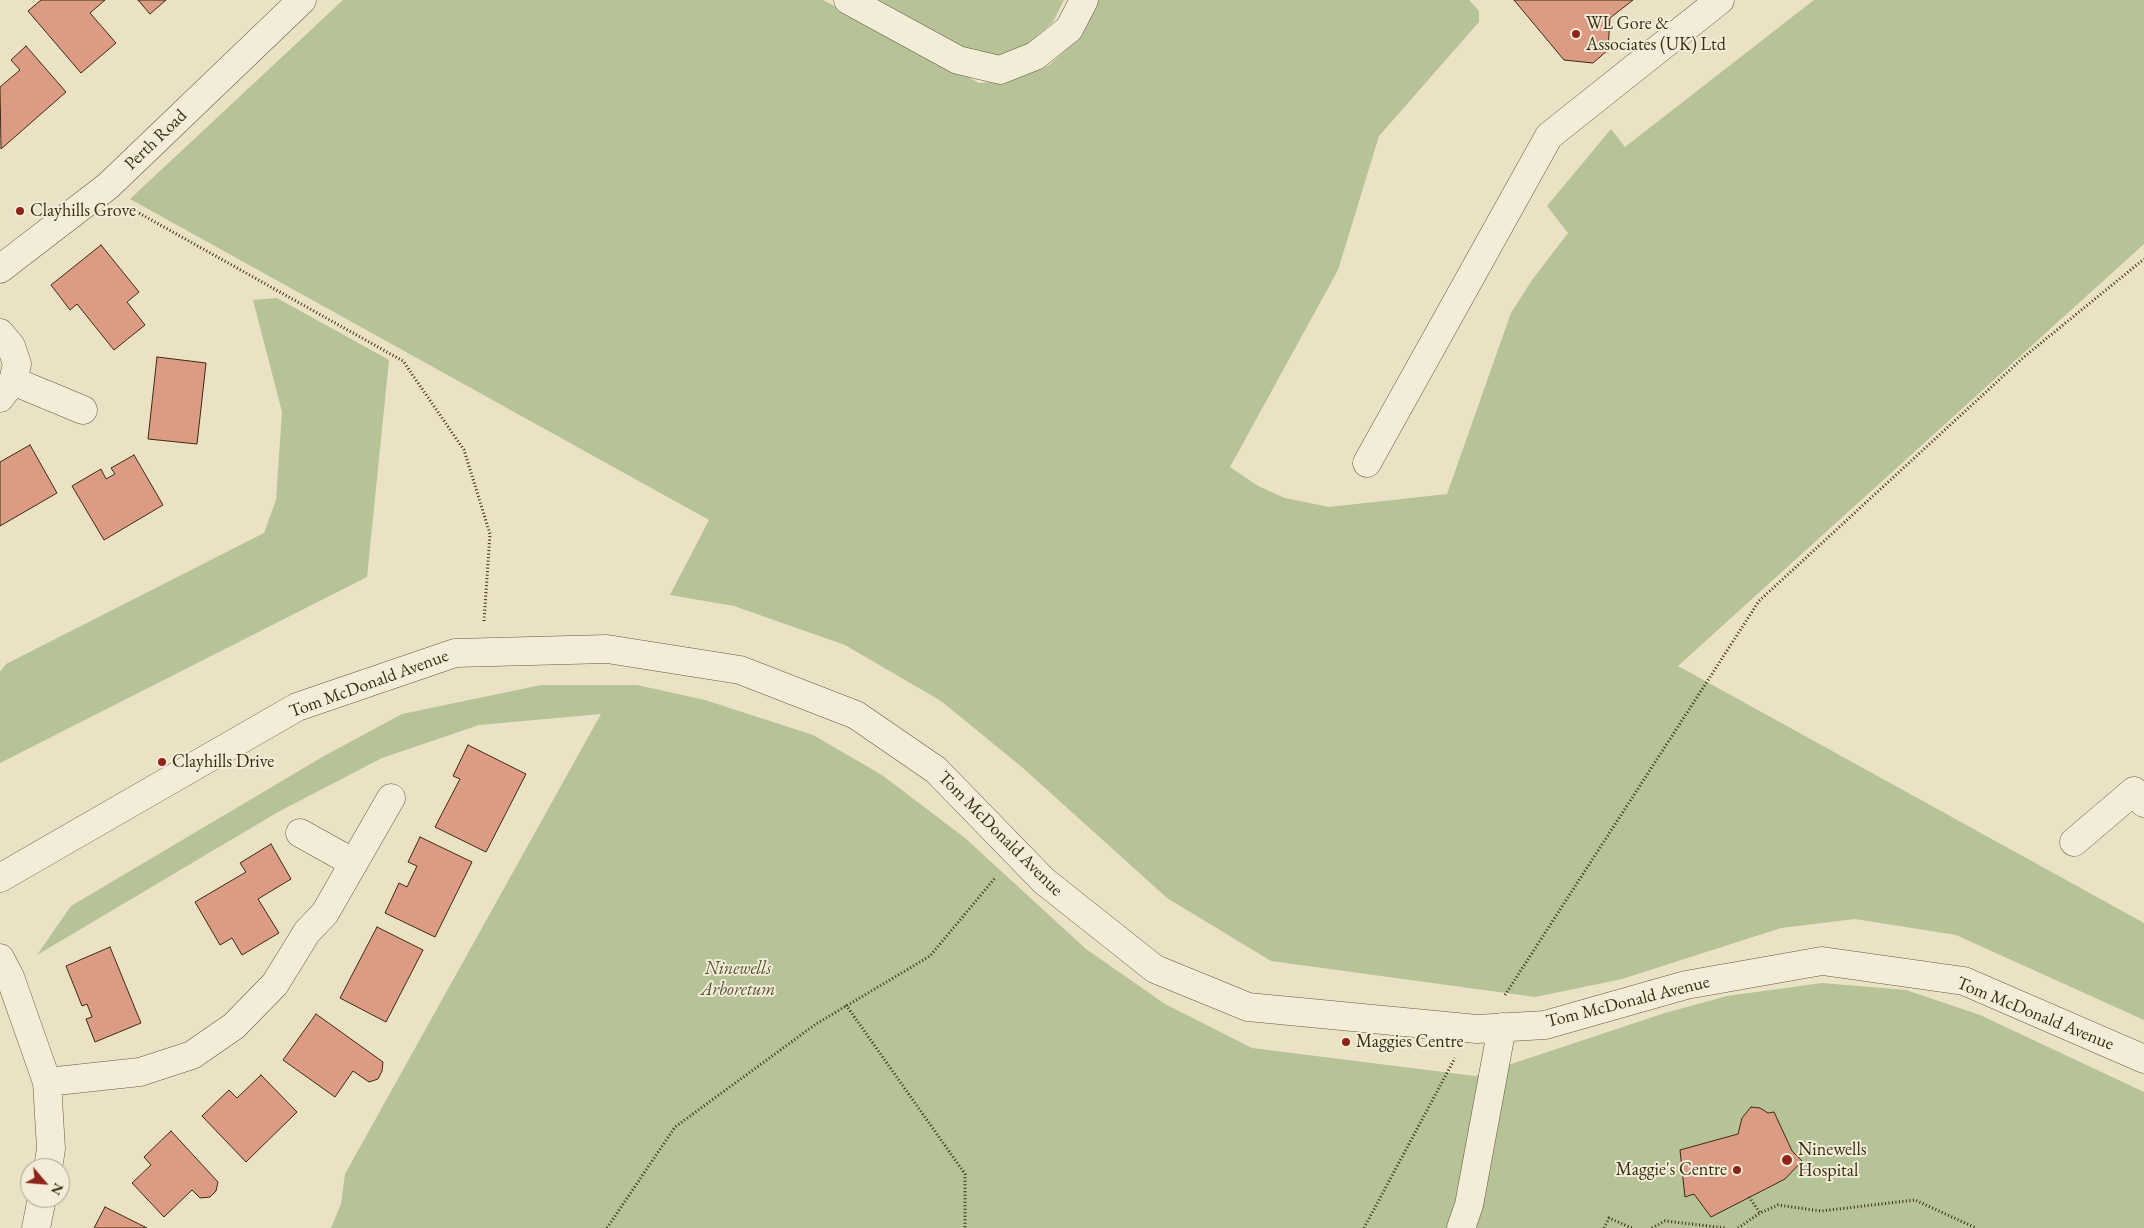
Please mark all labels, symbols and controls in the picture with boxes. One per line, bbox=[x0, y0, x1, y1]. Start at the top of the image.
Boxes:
place label: WL Gore & Associates (UK) Ltd bbox=[1586, 13, 1726, 56]
marker: WL Gore & Associates (UK) Ltd bbox=[1570, 28, 1582, 40]
street label: Perth Road bbox=[120, 105, 192, 175]
place label: Clayhills Grove bbox=[30, 200, 136, 222]
marker: Clayhills Grove bbox=[14, 205, 26, 217]
street label: Tom McDonald Avenue bbox=[287, 645, 451, 723]
place label: Clayhills Drive bbox=[172, 751, 274, 773]
marker: Clayhills Drive bbox=[156, 756, 168, 768]
street label: Tom McDonald Avenue bbox=[933, 767, 1067, 901]
park label: Ninewells Arboretum bbox=[701, 958, 775, 1001]
street label: Tom McDonald Avenue bbox=[1544, 971, 1712, 1033]
street label: Tom McDonald Avenue bbox=[1953, 973, 2117, 1055]
place label: Maggies Centre bbox=[1356, 1031, 1464, 1053]
marker: Maggies Centre bbox=[1340, 1036, 1352, 1048]
place label: Ninewells Hospital bbox=[1798, 1139, 1867, 1182]
marker: Ninewells Hospital bbox=[1780, 1153, 1794, 1167]
north arrow bbox=[20, 1158, 70, 1208]
place label: Maggie's Centre bbox=[1616, 1159, 1727, 1181]
marker: Maggie's Centre bbox=[1731, 1164, 1743, 1176]
text: N bbox=[47, 1180, 68, 1198]

